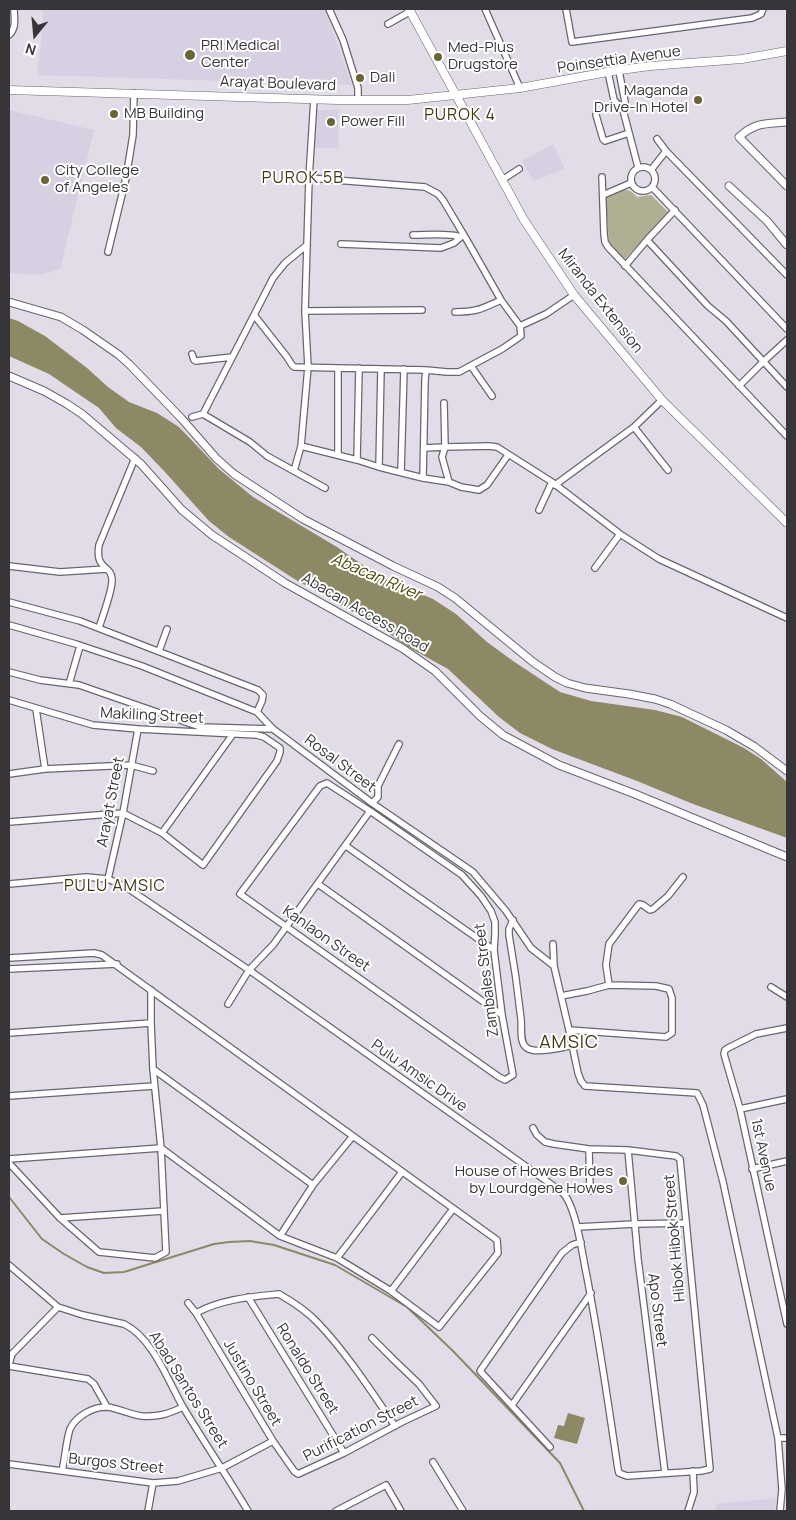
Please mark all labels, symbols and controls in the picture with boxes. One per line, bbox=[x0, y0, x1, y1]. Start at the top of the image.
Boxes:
north arrow bbox=[10, 10, 60, 60]
place label: PRI Medical Center bbox=[201, 37, 280, 72]
text: N bbox=[23, 39, 38, 60]
place label: Med-Plus Drugstore bbox=[448, 39, 518, 74]
street label: Poinsettia Avenue bbox=[556, 42, 682, 78]
marker: PRI Medical Center bbox=[183, 48, 197, 62]
marker: Med-Plus Drugstore bbox=[432, 51, 444, 63]
place label: Dali bbox=[370, 69, 395, 87]
marker: Dali bbox=[354, 72, 366, 84]
street label: Arayat Boulevard bbox=[220, 73, 336, 95]
place label: Maganda Drive-In Hotel bbox=[594, 82, 688, 117]
marker: Maganda Drive-In Hotel bbox=[692, 94, 704, 106]
place label: MB Building bbox=[124, 105, 204, 123]
district label: PUROK 4 bbox=[423, 106, 497, 126]
marker: MB Building bbox=[108, 108, 120, 120]
place label: Power Fill bbox=[341, 113, 405, 131]
marker: Power Fill bbox=[325, 116, 337, 128]
place label: City College of Angeles bbox=[55, 162, 139, 197]
district label: PUROK 5B bbox=[261, 169, 345, 189]
marker: City College of Angeles bbox=[39, 174, 51, 186]
street label: Miranda Extension bbox=[554, 245, 646, 357]
water label: Abacan River bbox=[328, 549, 424, 605]
street label: Abacan Access Road bbox=[298, 569, 432, 657]
street label: Makiling Street bbox=[100, 704, 204, 728]
street label: Rosal Street bbox=[301, 731, 379, 797]
street label: Arayat Street bbox=[93, 755, 129, 849]
district label: PULU AMSIC bbox=[63, 877, 167, 897]
street label: Kanlaon Street bbox=[279, 902, 373, 976]
street label: Zambales Street bbox=[471, 922, 503, 1038]
district label: AMSIC bbox=[539, 1032, 599, 1054]
street label: Pulu Amsic Drive bbox=[367, 1036, 471, 1116]
street label: 1st Avenue bbox=[746, 1117, 780, 1193]
place label: House of Howes Brides by Lourdgene Howes bbox=[455, 1163, 613, 1198]
street label: Hibok Hibok Street bbox=[660, 1173, 690, 1303]
marker: House of Howes Brides by Lourdgene Howes bbox=[617, 1175, 629, 1187]
street label: Apo Street bbox=[644, 1272, 670, 1348]
street label: Ronaldo Street bbox=[272, 1320, 342, 1418]
street label: Abad Santos Street bbox=[145, 1328, 231, 1452]
street label: Justino Street bbox=[219, 1336, 285, 1430]
street label: Purification Street bbox=[300, 1392, 422, 1466]
street label: Burgos Street bbox=[67, 1450, 165, 1478]

